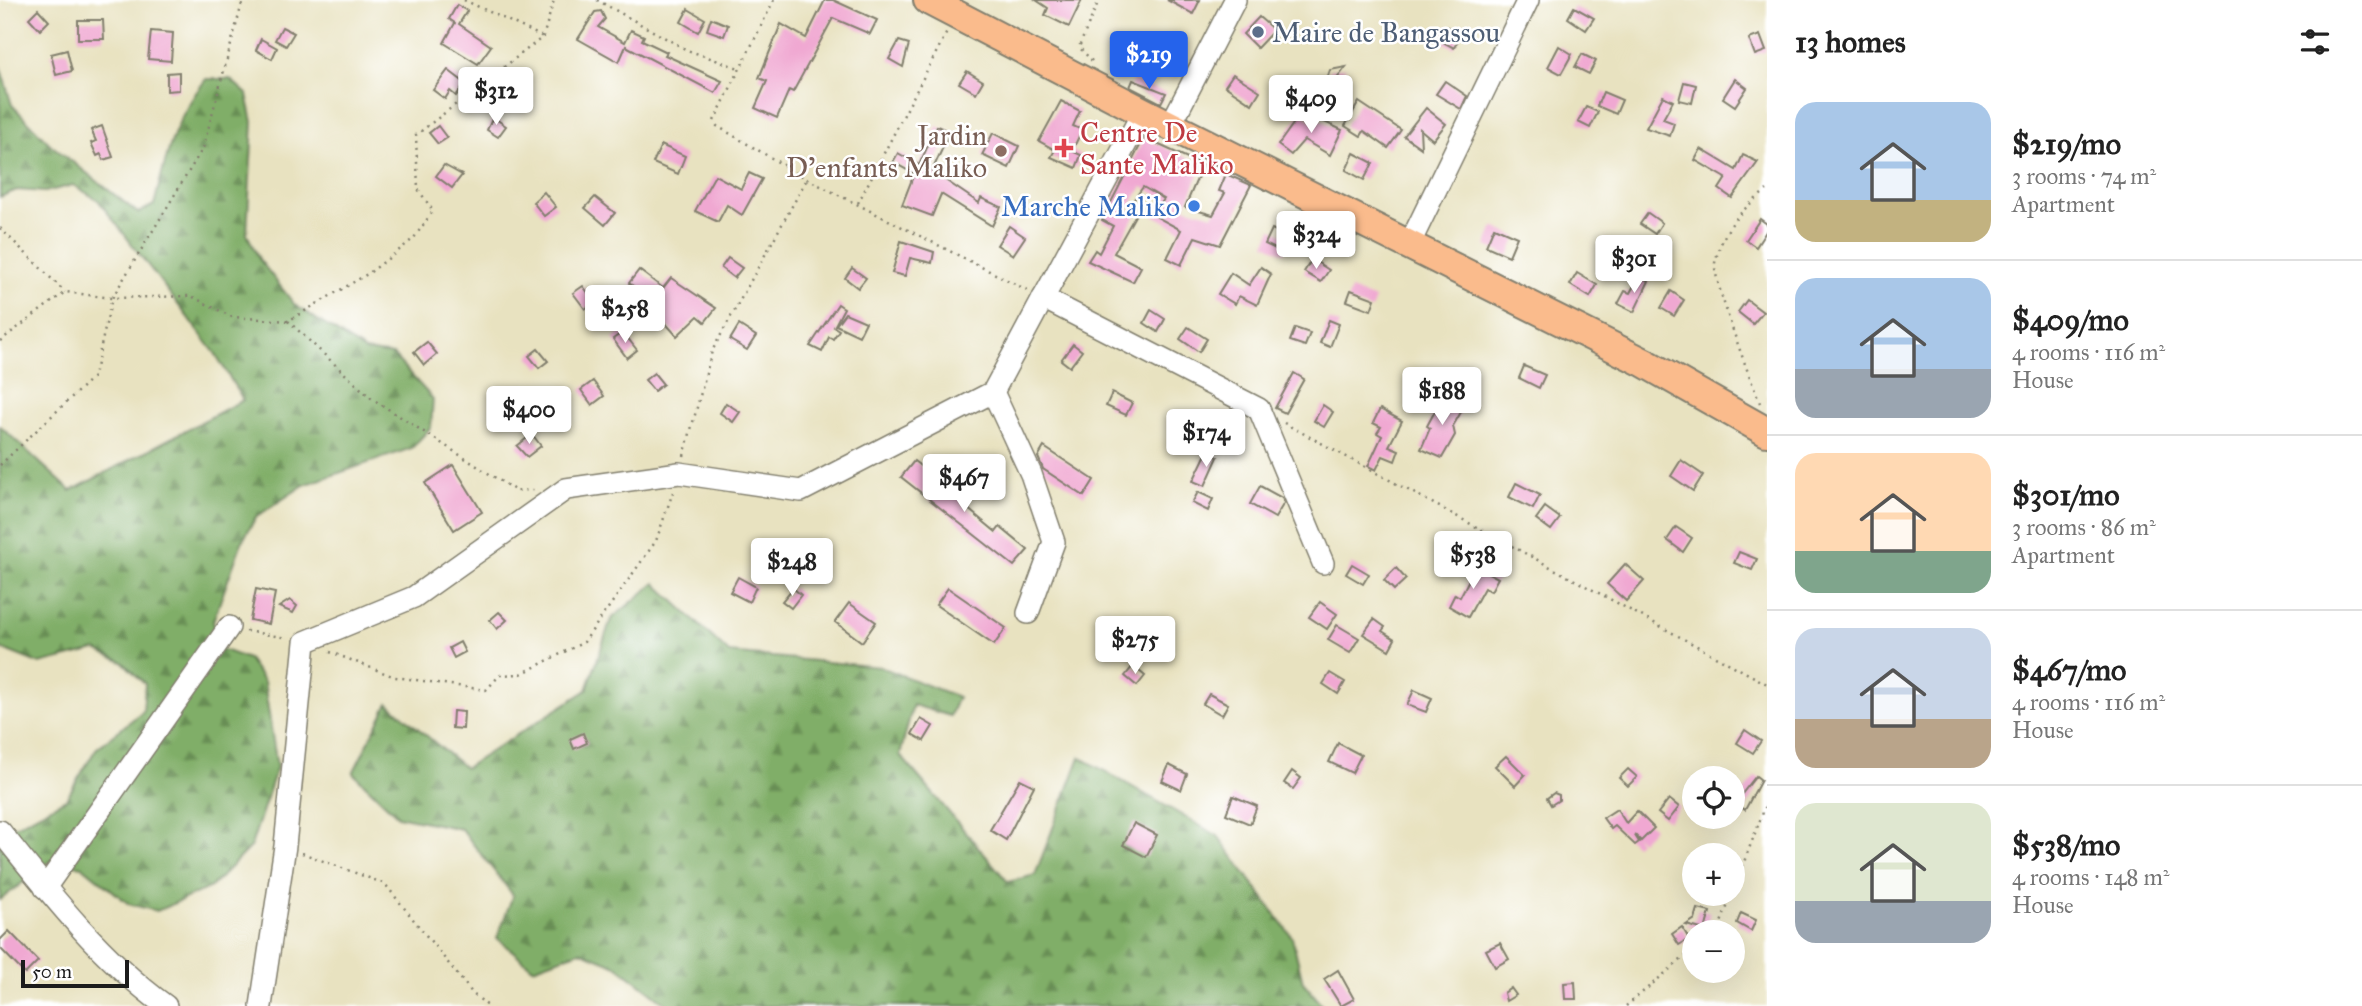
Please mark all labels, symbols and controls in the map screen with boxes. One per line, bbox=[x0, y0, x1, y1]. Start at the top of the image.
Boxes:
place label: Maire de Bangassou bbox=[1272, 15, 1500, 50]
icon: filters bbox=[2296, 23, 2334, 61]
marker: Maire de Bangassou bbox=[1250, 24, 1266, 40]
text: 13 homes bbox=[1795, 24, 1906, 60]
pin: $219 bbox=[1108, 32, 1190, 91]
text: $219 bbox=[1126, 40, 1172, 68]
pin: $312 bbox=[455, 68, 537, 127]
text: $312 bbox=[474, 76, 518, 104]
pin: $409 bbox=[1270, 76, 1352, 135]
text: $409 bbox=[1285, 84, 1337, 112]
place label: Centre De Sante Maliko bbox=[1080, 115, 1234, 182]
place label: Jardin D'enfants Maliko bbox=[786, 118, 987, 185]
text: $219/mo bbox=[2012, 126, 2121, 162]
icon: home bbox=[1851, 130, 1935, 214]
marker: Centre De Sante Maliko bbox=[1054, 138, 1074, 158]
marker: Jardin D'enfants Maliko bbox=[993, 143, 1009, 159]
text: 3 rooms · 74 m² bbox=[2012, 162, 2156, 190]
place label: Marche Maliko bbox=[1001, 189, 1180, 224]
text: Apartment bbox=[2012, 190, 2115, 218]
marker: Marche Maliko bbox=[1186, 198, 1202, 214]
pin: $324 bbox=[1275, 212, 1357, 271]
text: $324 bbox=[1292, 220, 1340, 248]
pin: $301 bbox=[1593, 236, 1675, 295]
text: $301 bbox=[1611, 244, 1657, 272]
pin: $258 bbox=[584, 286, 666, 345]
text: $258 bbox=[601, 294, 649, 322]
text: $409/mo bbox=[2012, 302, 2129, 338]
icon: home bbox=[1851, 306, 1935, 390]
text: 4 rooms · 116 m² bbox=[2012, 338, 2165, 366]
text: House bbox=[2012, 366, 2074, 394]
pin: $188 bbox=[1401, 368, 1483, 427]
text: $188 bbox=[1418, 376, 1466, 404]
pin: $400 bbox=[488, 386, 570, 446]
text: $400 bbox=[502, 395, 556, 423]
pin: $174 bbox=[1165, 410, 1247, 469]
text: $174 bbox=[1182, 418, 1230, 446]
pin: $467 bbox=[923, 454, 1005, 514]
text: $467 bbox=[939, 463, 989, 491]
text: $301/mo bbox=[2012, 477, 2120, 513]
icon: home bbox=[1851, 481, 1935, 565]
text: 3 rooms · 86 m² bbox=[2012, 513, 2156, 541]
pin: $538 bbox=[1432, 532, 1514, 591]
pin: $248 bbox=[751, 538, 833, 598]
text: $538 bbox=[1450, 540, 1496, 568]
text: Apartment bbox=[2012, 541, 2115, 569]
text: $248 bbox=[767, 547, 817, 575]
pin: $275 bbox=[1094, 616, 1176, 676]
text: $275 bbox=[1111, 625, 1159, 653]
text: $467/mo bbox=[2012, 652, 2126, 688]
icon: home bbox=[1851, 656, 1935, 740]
text: 4 rooms · 116 m² bbox=[2012, 688, 2165, 716]
text: House bbox=[2012, 716, 2074, 744]
map controls bbox=[1682, 766, 1745, 983]
button: locate bbox=[1682, 766, 1745, 829]
text: $538/mo bbox=[2012, 827, 2120, 863]
icon: home bbox=[1851, 831, 1935, 915]
button: + bbox=[1682, 843, 1745, 906]
text: 4 rooms · 148 m² bbox=[2012, 863, 2169, 891]
text: House bbox=[2012, 891, 2074, 919]
button: − bbox=[1682, 920, 1745, 983]
scale bar bbox=[21, 957, 130, 989]
text: 50 m bbox=[32, 960, 72, 983]

